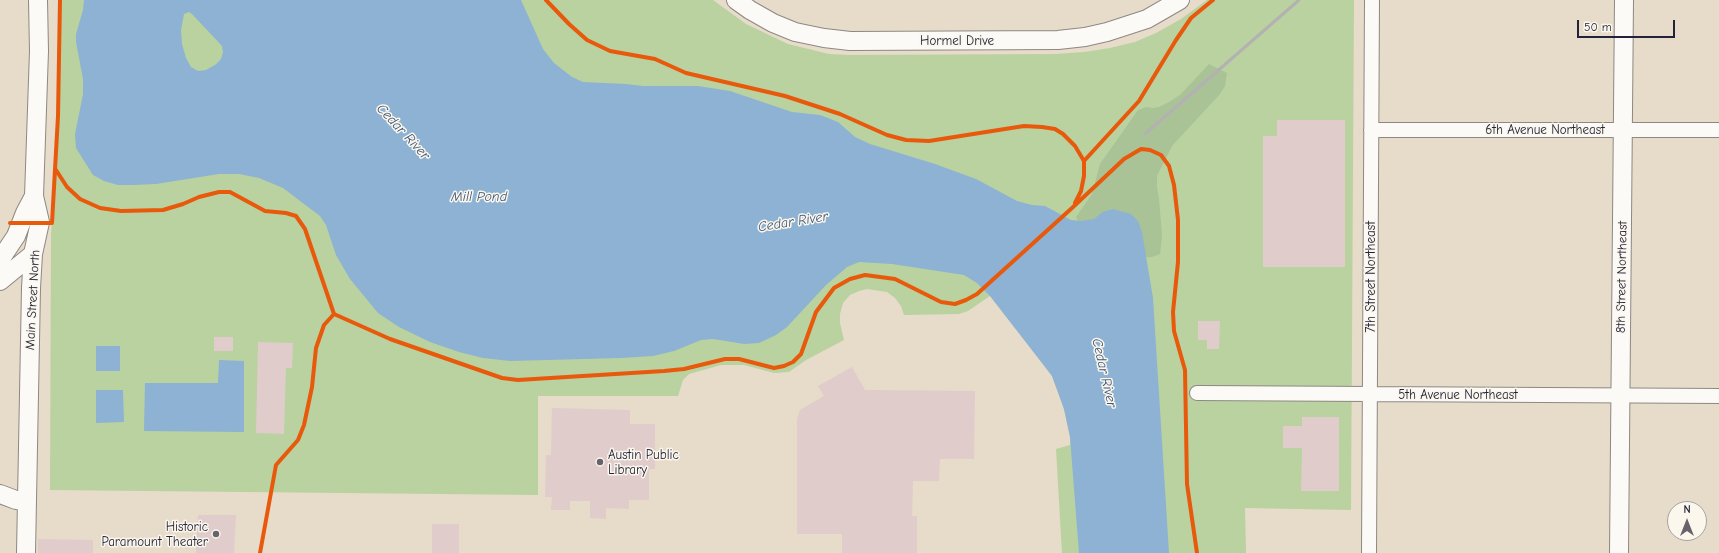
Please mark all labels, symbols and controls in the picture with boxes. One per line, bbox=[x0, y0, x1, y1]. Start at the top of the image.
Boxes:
scale bar bbox=[1579, 12, 1677, 38]
text: 50 m bbox=[1584, 20, 1612, 34]
street label: Hormel Drive bbox=[920, 33, 994, 49]
water label: Cedar River bbox=[373, 101, 433, 163]
street label: 6th Avenue Northeast bbox=[1485, 122, 1605, 138]
water label: Mill Pond bbox=[451, 189, 507, 205]
water label: Cedar River bbox=[757, 208, 829, 236]
street label: 7th Street Northeast bbox=[1363, 221, 1379, 333]
street label: 8th Street Northeast bbox=[1613, 221, 1631, 333]
street label: Main Street North bbox=[23, 250, 43, 350]
water label: Cedar River bbox=[1088, 337, 1120, 409]
street label: 5th Avenue Northeast bbox=[1398, 387, 1518, 403]
place label: Austin Public Library bbox=[608, 447, 679, 478]
marker: Austin Public Library bbox=[595, 457, 605, 467]
north arrow bbox=[1667, 501, 1707, 541]
text: N bbox=[1683, 503, 1691, 516]
place label: Historic Paramount Theater bbox=[101, 519, 208, 550]
marker: Historic Paramount Theater bbox=[211, 529, 221, 539]

